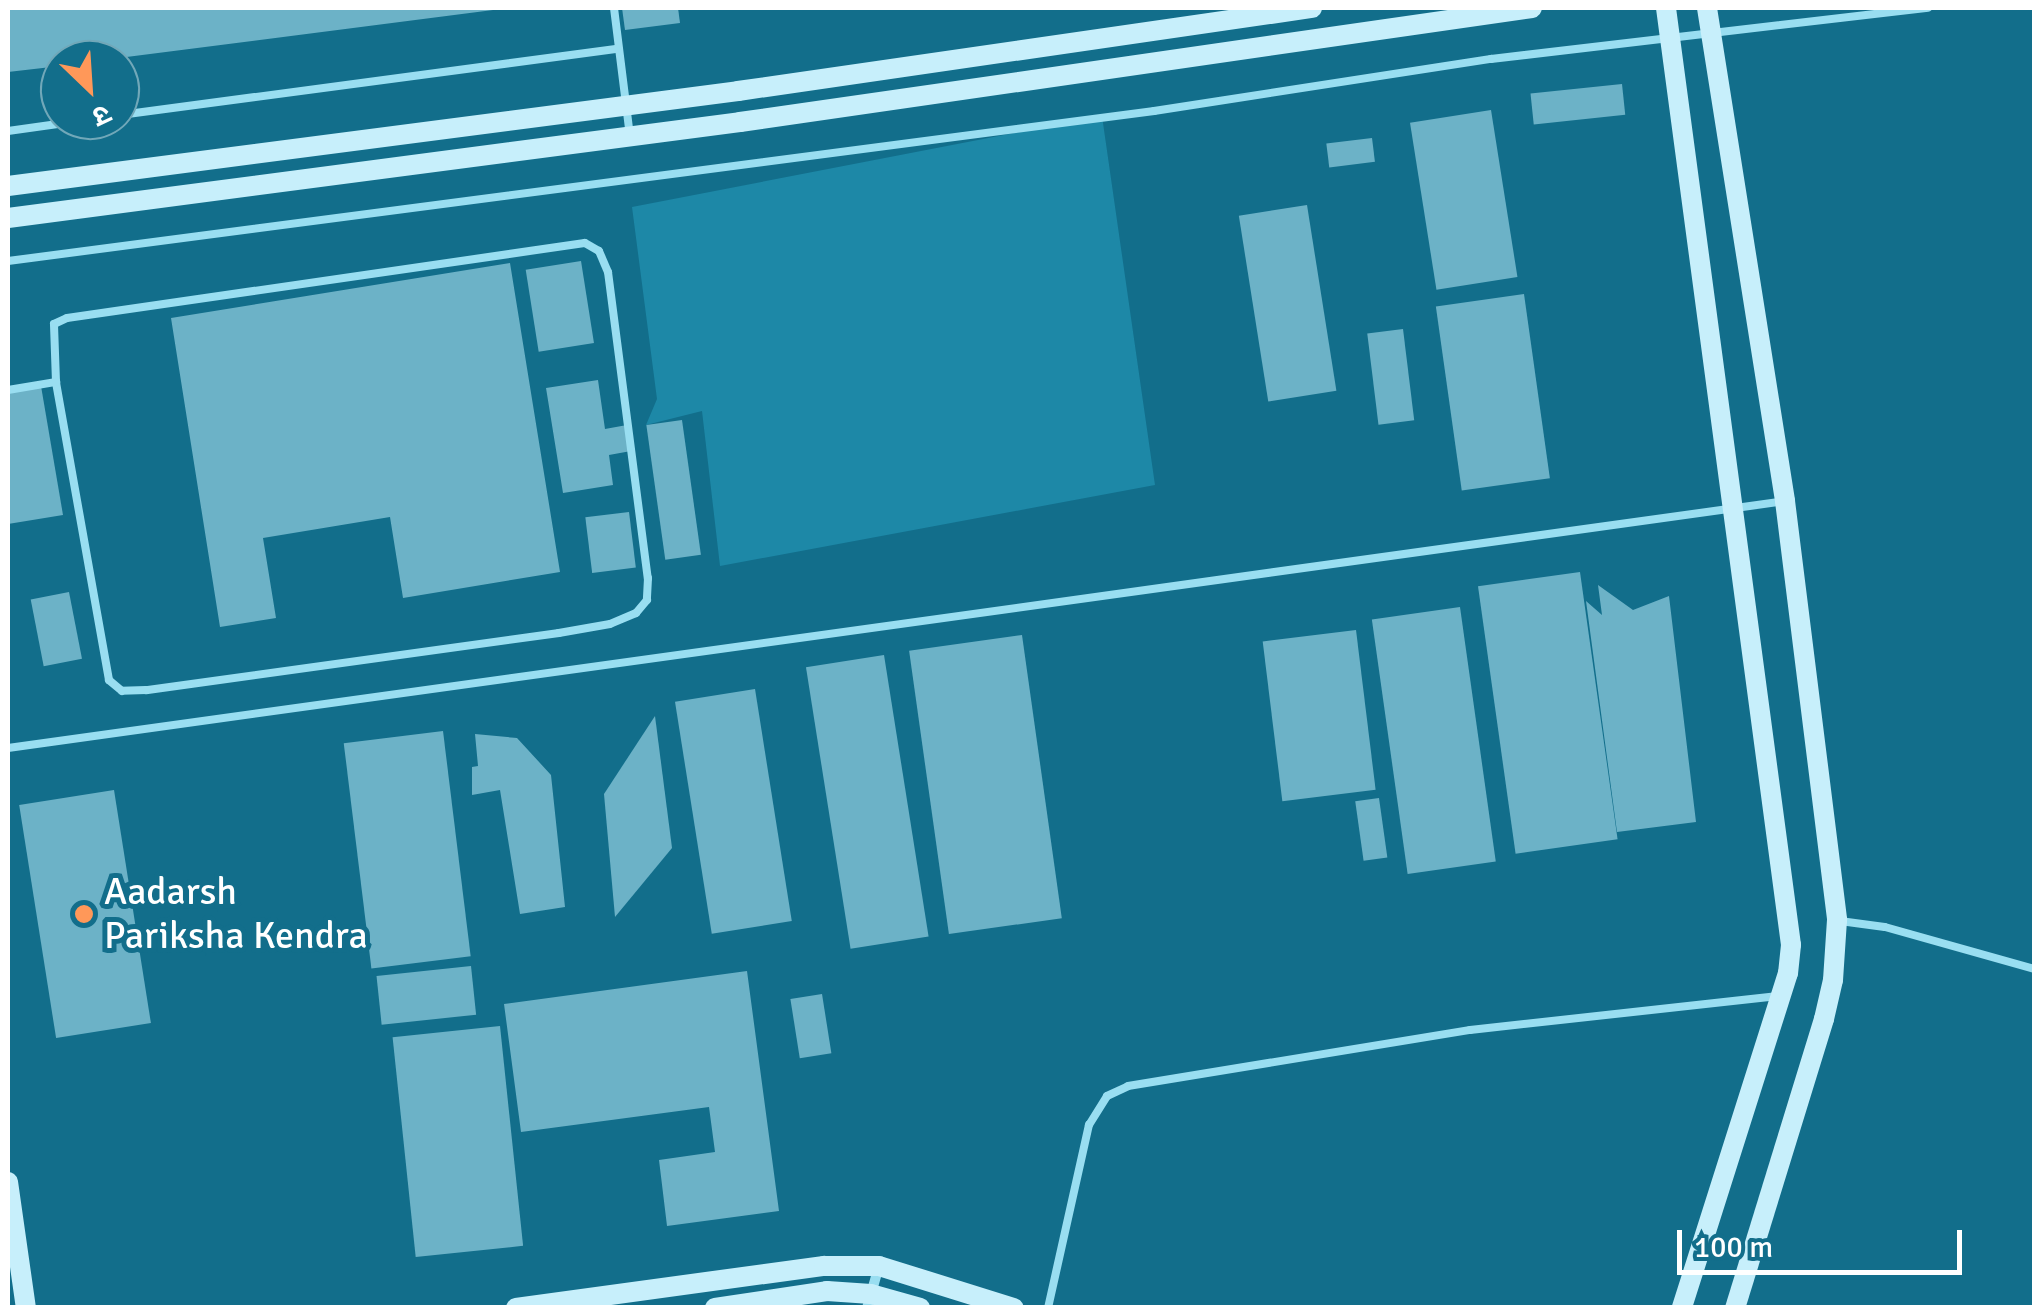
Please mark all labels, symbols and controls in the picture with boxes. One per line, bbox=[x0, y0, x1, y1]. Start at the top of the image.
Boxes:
north arrow bbox=[40, 40, 140, 140]
text: उ bbox=[87, 97, 116, 134]
place label: Aadarsh Pariksha Kendra bbox=[104, 869, 368, 958]
marker: Aadarsh Pariksha Kendra bbox=[73, 903, 95, 925]
scale bar bbox=[1682, 1210, 1967, 1272]
text: 100 m bbox=[1694, 1229, 1773, 1266]

